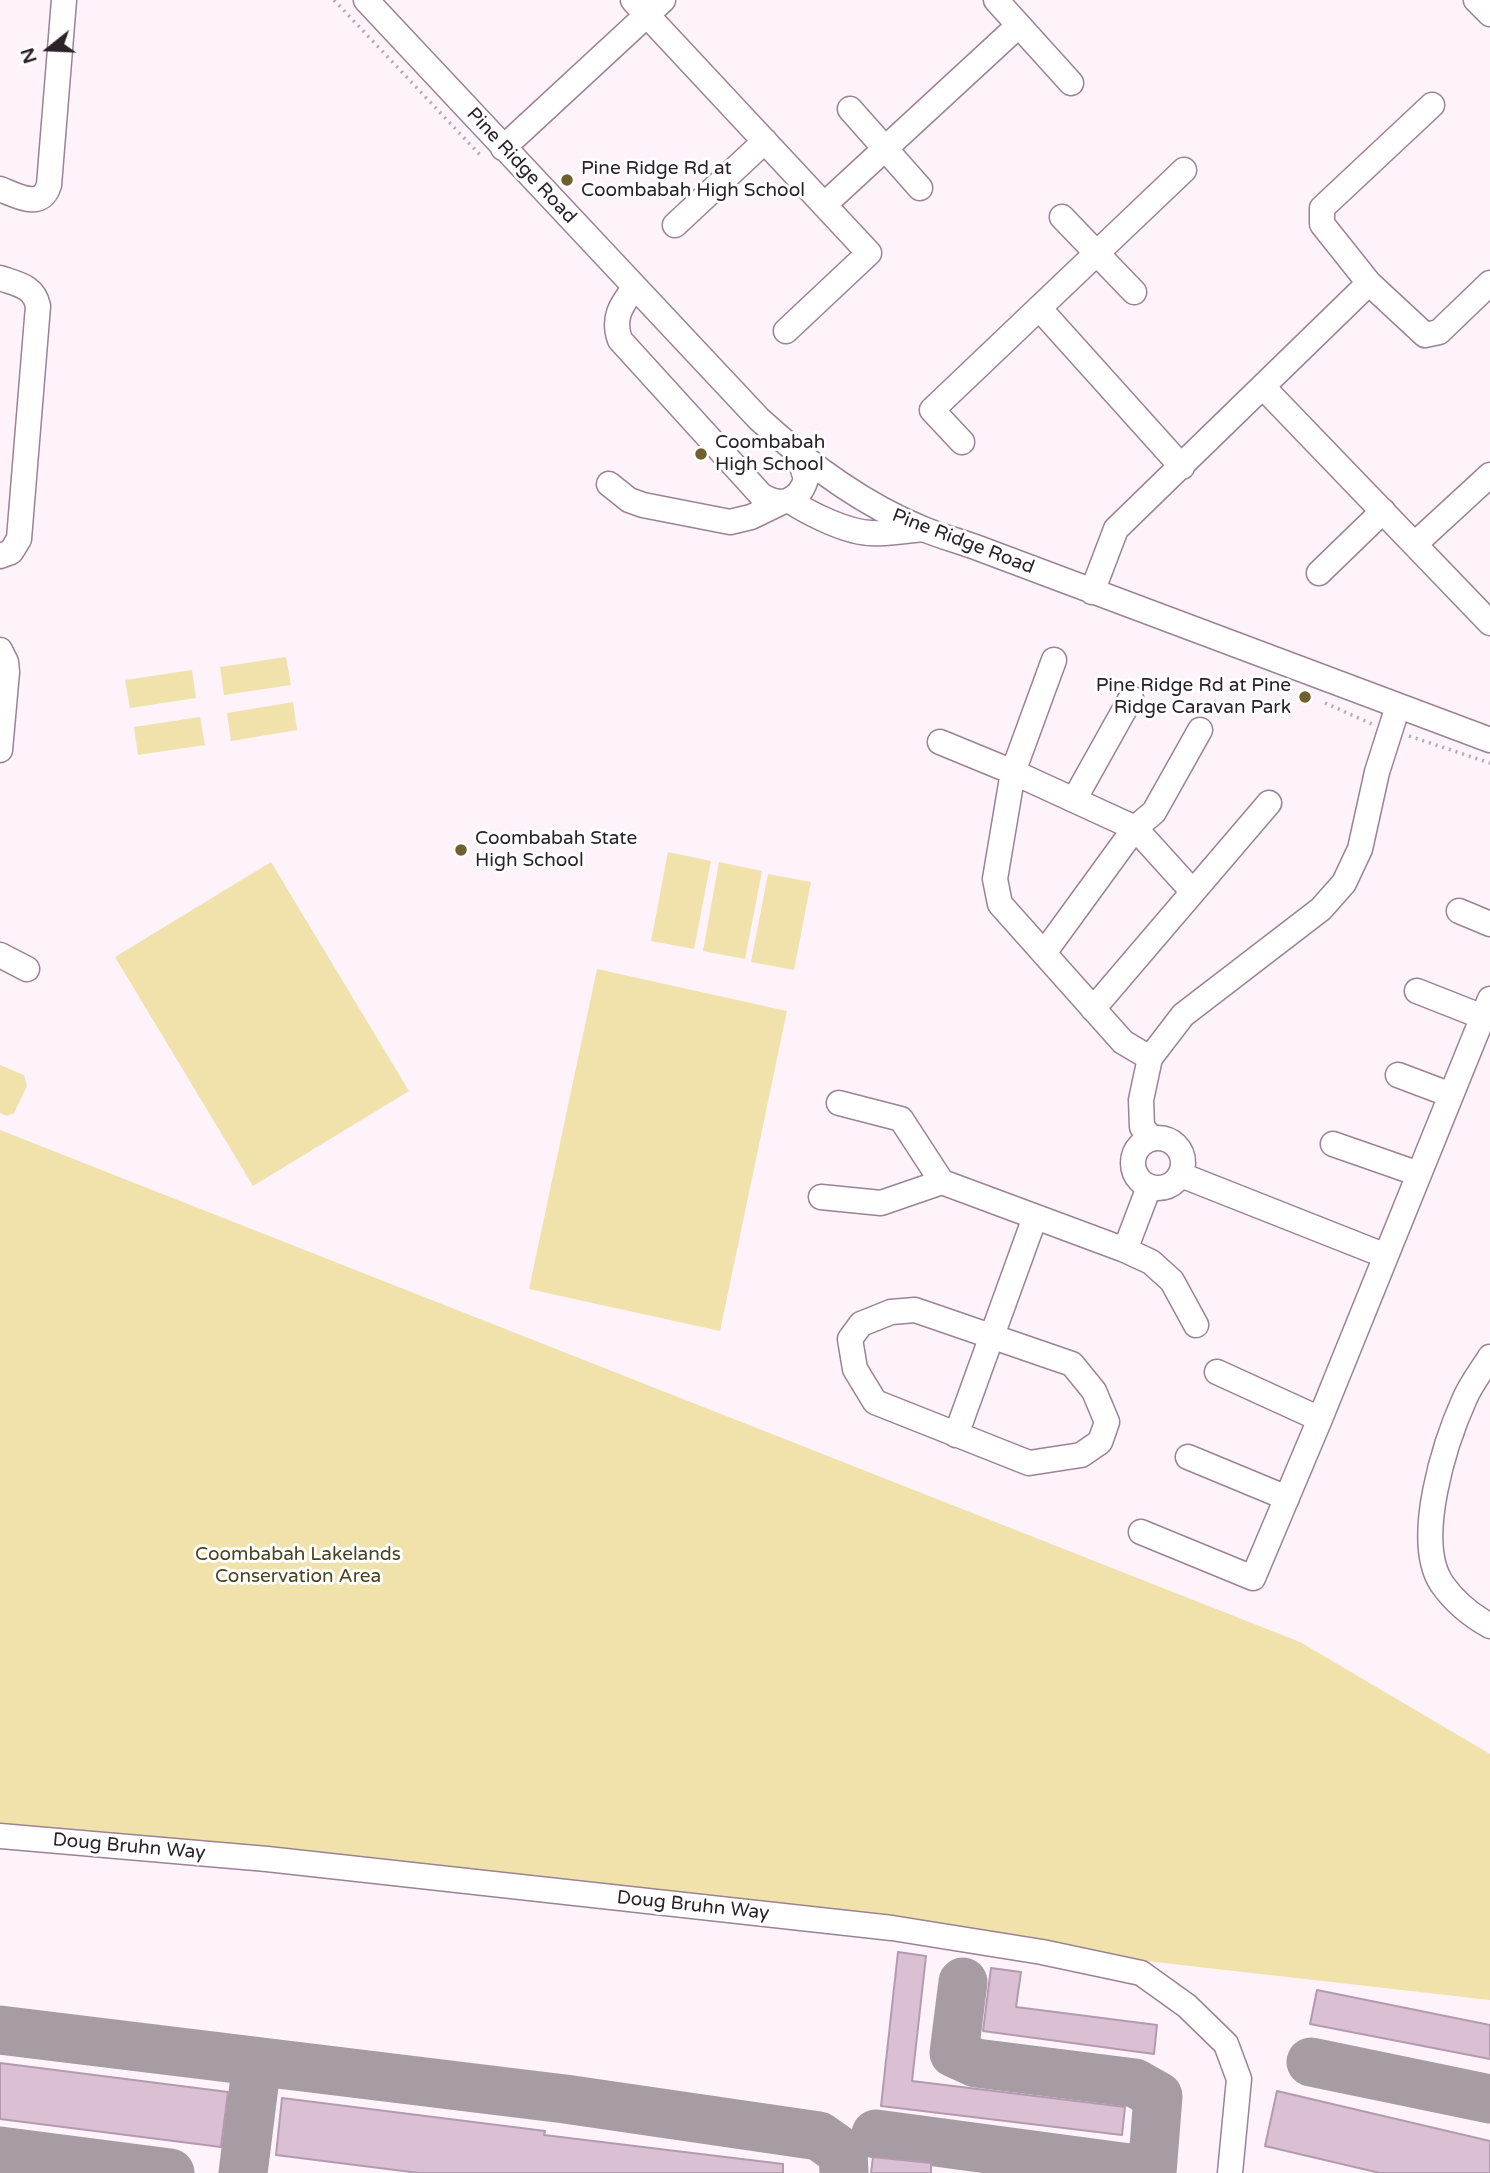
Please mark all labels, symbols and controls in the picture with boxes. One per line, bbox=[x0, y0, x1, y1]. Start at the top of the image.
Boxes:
north arrow bbox=[14, 14, 84, 84]
text: N bbox=[16, 45, 42, 66]
street label: Pine Ridge Road bbox=[461, 103, 581, 229]
place label: Pine Ridge Rd at Coombabah High School bbox=[581, 158, 805, 202]
marker: Pine Ridge Rd at Coombabah High School bbox=[559, 172, 575, 188]
place label: Coombabah High School bbox=[715, 432, 825, 476]
marker: Coombabah High School bbox=[693, 446, 709, 462]
street label: Pine Ridge Road bbox=[889, 504, 1037, 580]
place label: Pine Ridge Rd at Pine Ridge Caravan Park bbox=[1096, 675, 1291, 719]
marker: Pine Ridge Rd at Pine Ridge Caravan Park bbox=[1297, 689, 1313, 705]
place label: Coombabah State High School bbox=[475, 828, 637, 872]
marker: Coombabah State High School bbox=[453, 842, 469, 858]
park label: Coombabah Lakelands Conservation Area bbox=[195, 1544, 401, 1588]
street label: Doug Bruhn Way bbox=[52, 1829, 206, 1865]
street label: Doug Bruhn Way bbox=[616, 1887, 770, 1925]

